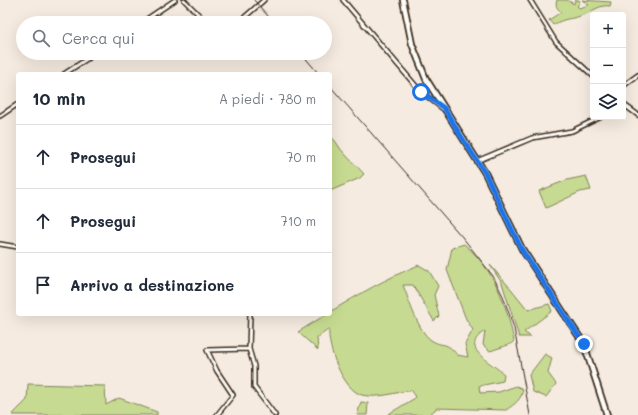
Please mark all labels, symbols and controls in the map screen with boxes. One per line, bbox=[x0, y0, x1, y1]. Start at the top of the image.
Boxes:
map controls bbox=[590, 12, 626, 120]
button: + bbox=[590, 12, 626, 48]
search box bbox=[16, 16, 332, 60]
icon: search bbox=[30, 27, 52, 49]
text: Cerca qui bbox=[62, 28, 135, 48]
button: − bbox=[590, 48, 626, 84]
route start bbox=[412, 83, 430, 101]
button: layers bbox=[590, 84, 626, 120]
text: 10 min bbox=[32, 87, 86, 109]
text: A piedi · 780 m bbox=[219, 90, 316, 107]
icon: ahead bbox=[32, 146, 54, 168]
text: Prosegui bbox=[70, 147, 136, 167]
text: 70 m bbox=[286, 148, 316, 165]
icon: ahead bbox=[32, 210, 54, 232]
text: Prosegui bbox=[70, 211, 136, 231]
text: 710 m bbox=[280, 212, 316, 229]
icon: arrive bbox=[32, 274, 54, 296]
text: Arrivo a destinazione bbox=[70, 275, 234, 295]
route end bbox=[575, 335, 593, 353]

